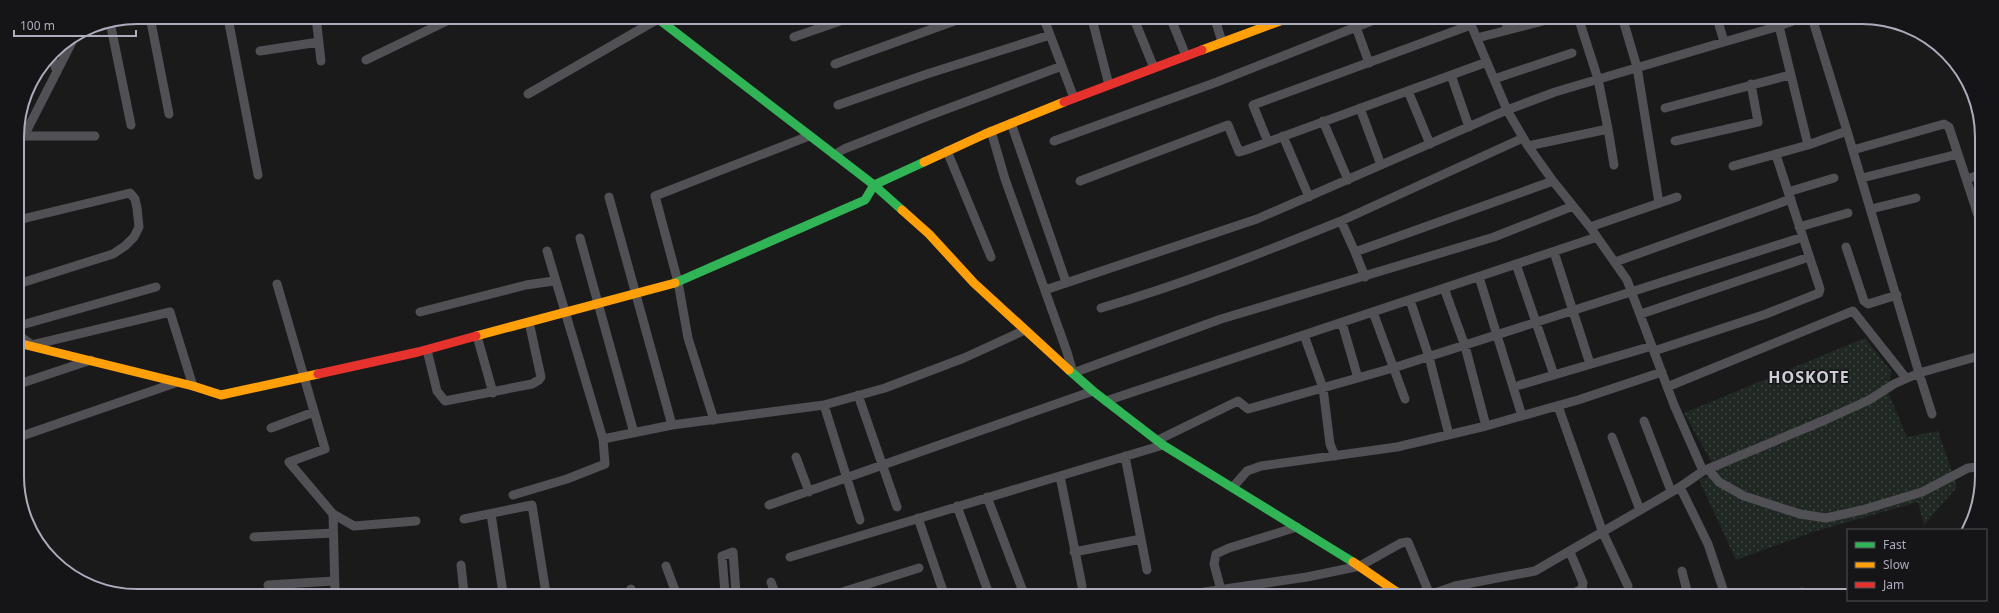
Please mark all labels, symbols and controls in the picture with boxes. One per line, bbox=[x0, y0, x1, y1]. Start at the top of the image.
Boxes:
scale bar bbox=[14, 12, 136, 38]
text: 100 m bbox=[20, 17, 55, 34]
district label: HOSKOTE bbox=[1768, 366, 1850, 388]
legend bbox=[1847, 529, 1987, 601]
text: Fast bbox=[1883, 536, 1907, 553]
text: Slow bbox=[1883, 556, 1910, 573]
text: Jam bbox=[1882, 576, 1904, 593]

